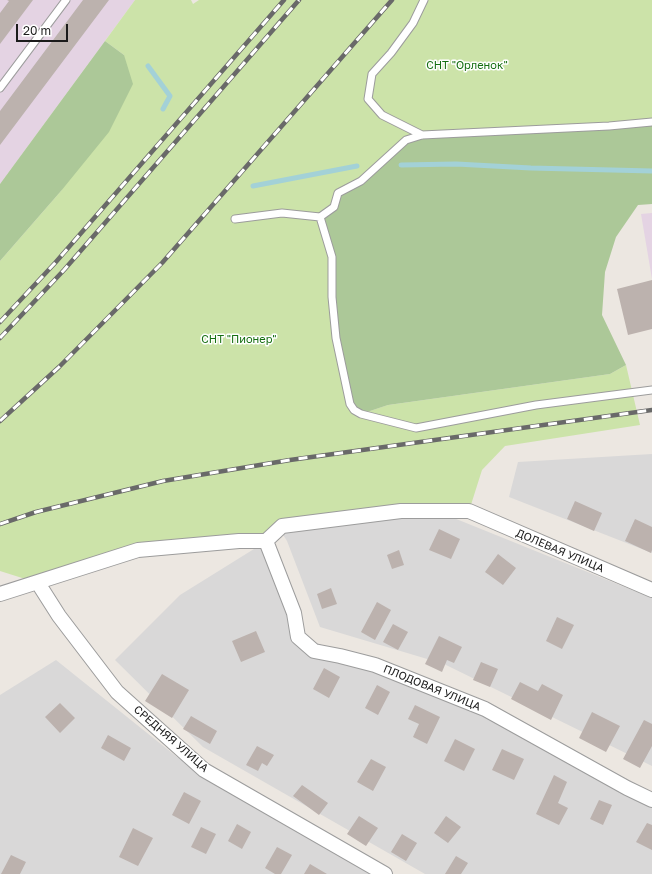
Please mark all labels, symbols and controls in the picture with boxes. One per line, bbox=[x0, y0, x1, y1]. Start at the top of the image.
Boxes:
scale bar bbox=[18, 16, 70, 42]
text: 20 m bbox=[23, 23, 51, 38]
park label: СНТ "Орленок" bbox=[426, 59, 508, 73]
park label: СНТ "Пионер" bbox=[201, 333, 277, 347]
street label: ДОЛЕВАЯ УЛИЦА bbox=[514, 526, 606, 576]
street label: ПЛОДОВАЯ УЛИЦА bbox=[381, 662, 483, 714]
street label: СРЕДНЯЯ УЛИЦА bbox=[131, 703, 211, 775]

